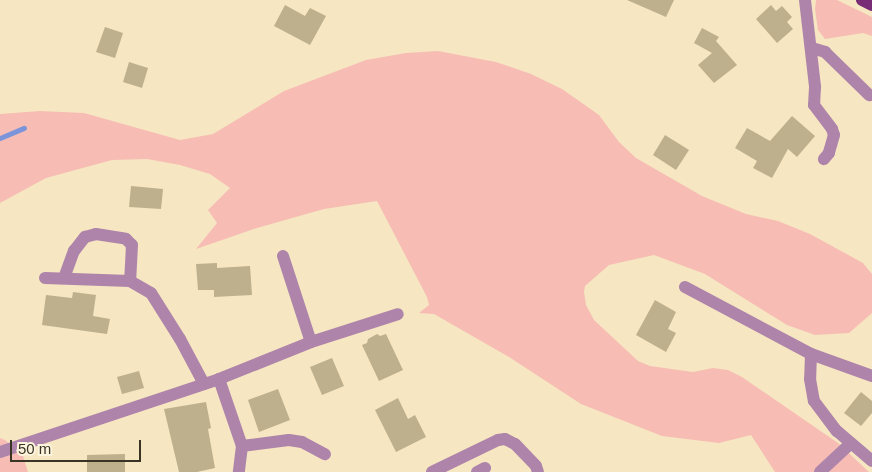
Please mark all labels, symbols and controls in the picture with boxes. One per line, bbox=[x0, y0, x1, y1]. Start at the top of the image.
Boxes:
scale bar bbox=[12, 430, 144, 462]
text: 50 m bbox=[18, 440, 51, 457]

